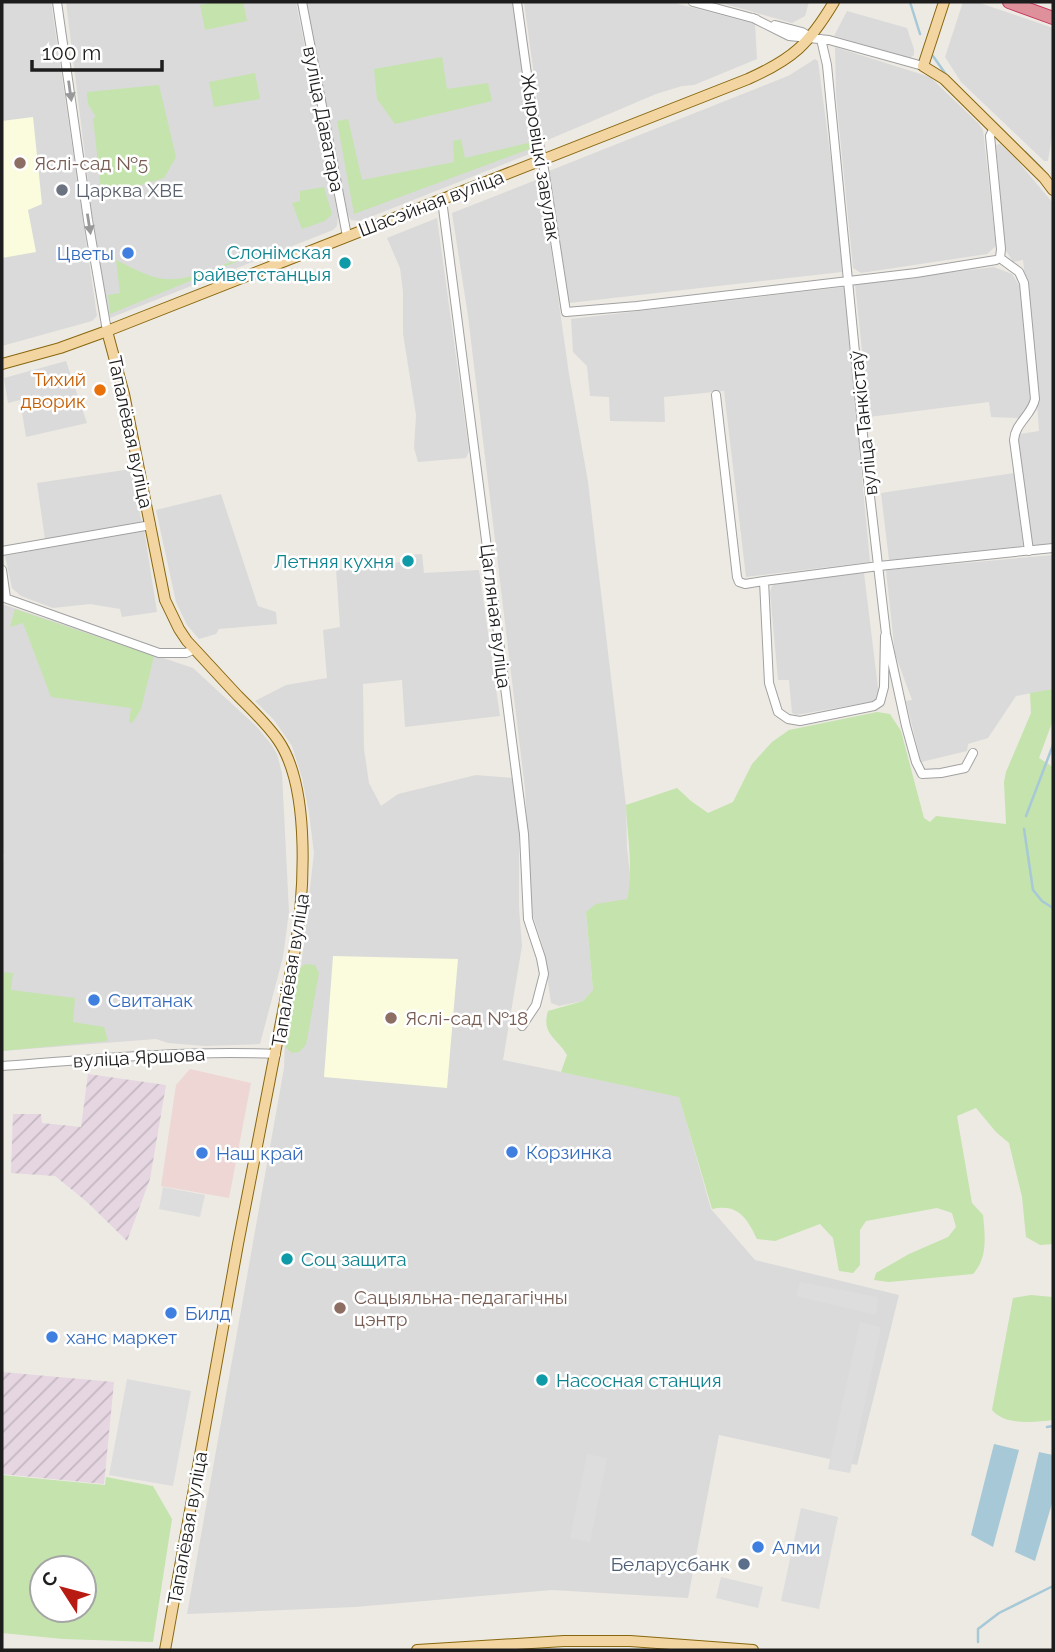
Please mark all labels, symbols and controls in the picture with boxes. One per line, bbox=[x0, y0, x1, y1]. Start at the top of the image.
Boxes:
scale bar bbox=[32, 28, 161, 72]
text: 100 m bbox=[42, 40, 101, 65]
street label: вуліца Даватара bbox=[299, 44, 349, 194]
street label: Жыровіцкі завулак bbox=[517, 72, 565, 242]
one-way arrow bbox=[64, 80, 75, 102]
place label: Яслі-сад №5 bbox=[34, 152, 148, 174]
marker: Яслі-сад №5 bbox=[12, 155, 28, 171]
street label: Шасэйная вуліца bbox=[355, 165, 507, 241]
place label: Царква ХВЕ bbox=[76, 179, 183, 201]
marker: Царква ХВЕ bbox=[54, 182, 70, 198]
one-way arrow bbox=[84, 213, 95, 235]
place label: Слонімская райветстанцыя bbox=[193, 241, 331, 285]
place label: Цветы bbox=[57, 242, 114, 264]
marker: Цветы bbox=[120, 245, 136, 261]
marker: Слонімская райветстанцыя bbox=[337, 255, 353, 271]
street label: вуліца Танкістаў bbox=[844, 349, 882, 497]
street label: Тапалёвая вуліца bbox=[104, 354, 158, 510]
place label: Тихий дворик bbox=[21, 368, 86, 412]
marker: Тихий дворик bbox=[92, 382, 108, 398]
street label: Цагляная вуліца bbox=[476, 542, 516, 690]
place label: Летняя кухня bbox=[274, 550, 394, 572]
marker: Летняя кухня bbox=[400, 553, 416, 569]
street label: Тапалёвая вуліца bbox=[267, 892, 313, 1048]
place label: Свитанак bbox=[108, 989, 193, 1011]
marker: Свитанак bbox=[86, 992, 102, 1008]
place label: Яслі-сад №18 bbox=[405, 1007, 528, 1029]
marker: Яслі-сад №18 bbox=[383, 1010, 399, 1026]
street label: вуліца Яршова bbox=[72, 1043, 206, 1071]
place label: Корзинка bbox=[526, 1141, 612, 1163]
place label: Наш край bbox=[216, 1142, 304, 1164]
marker: Корзинка bbox=[504, 1144, 520, 1160]
marker: Наш край bbox=[194, 1145, 210, 1161]
place label: Соц защита bbox=[301, 1248, 407, 1270]
marker: Соц защита bbox=[279, 1251, 295, 1267]
place label: Сацыяльна-педагагічны цэнтр bbox=[354, 1286, 568, 1330]
marker: Сацыяльна-педагагічны цэнтр bbox=[332, 1300, 348, 1316]
place label: Билд bbox=[185, 1302, 231, 1324]
marker: Билд bbox=[163, 1305, 179, 1321]
place label: ханс маркет bbox=[66, 1326, 177, 1348]
marker: ханс маркет bbox=[44, 1329, 60, 1345]
place label: Насосная станция bbox=[556, 1369, 721, 1391]
marker: Насосная станция bbox=[534, 1372, 550, 1388]
street label: Тапалёвая вуліца bbox=[163, 1450, 211, 1606]
place label: Алми bbox=[772, 1536, 820, 1558]
marker: Алми bbox=[750, 1539, 766, 1555]
place label: Беларусбанк bbox=[611, 1553, 730, 1575]
north arrow bbox=[28, 1554, 98, 1624]
marker: Беларусбанк bbox=[736, 1556, 752, 1572]
text: С bbox=[37, 1567, 62, 1591]

